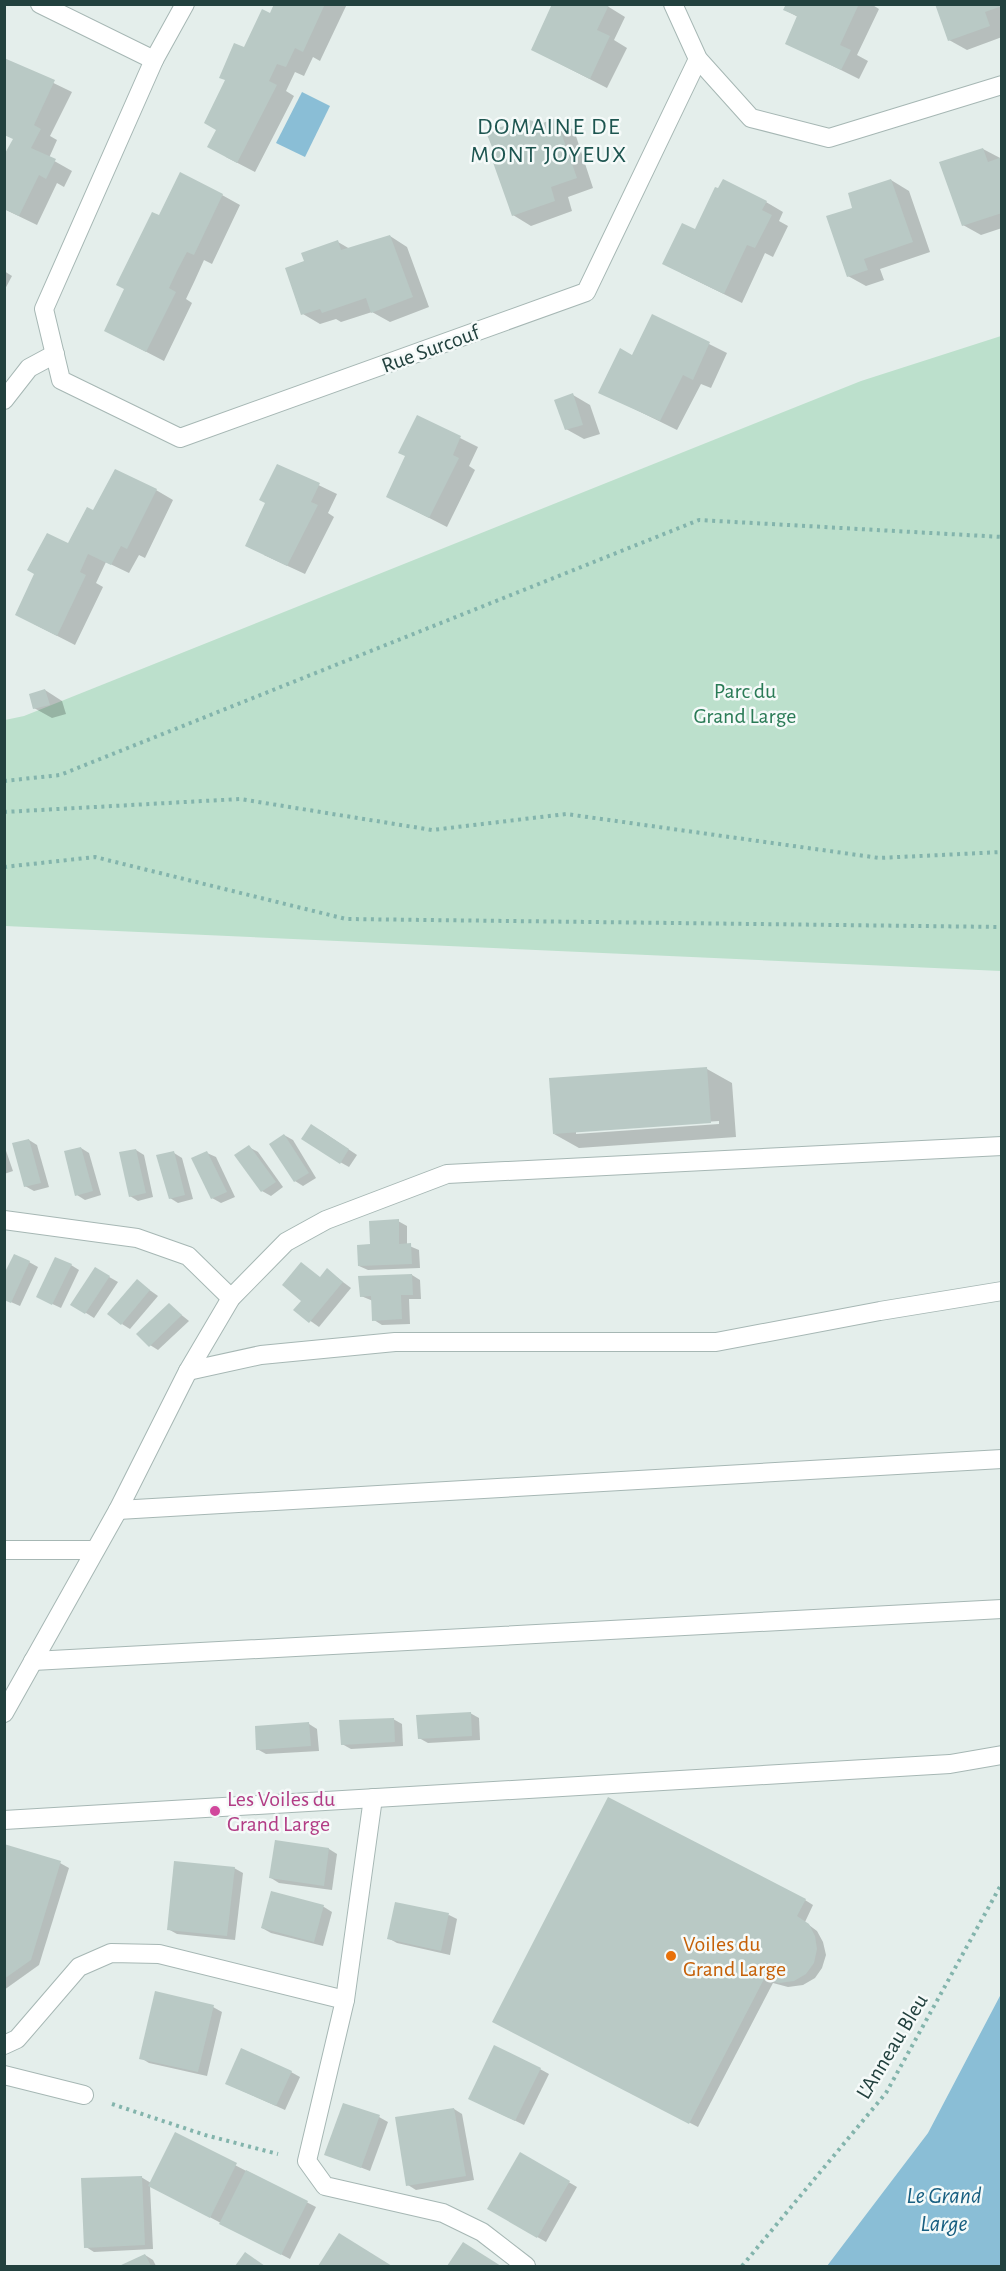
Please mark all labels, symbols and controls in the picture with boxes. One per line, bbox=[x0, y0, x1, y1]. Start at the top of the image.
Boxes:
district label: DOMAINE DE MONT JOYEUX bbox=[470, 115, 628, 167]
street label: Rue Surcouf bbox=[379, 321, 483, 377]
park label: Parc du Grand Large bbox=[693, 680, 797, 727]
place label: Les Voiles du Grand Large bbox=[227, 1788, 335, 1835]
marker: Les Voiles du Grand Large bbox=[208, 1804, 222, 1818]
place label: Voiles du Grand Large bbox=[683, 1933, 786, 1980]
marker: Voiles du Grand Large bbox=[664, 1949, 678, 1963]
street label: L'Anneau Bleu bbox=[852, 1990, 932, 2103]
water label: Le Grand Large bbox=[906, 2184, 982, 2236]

